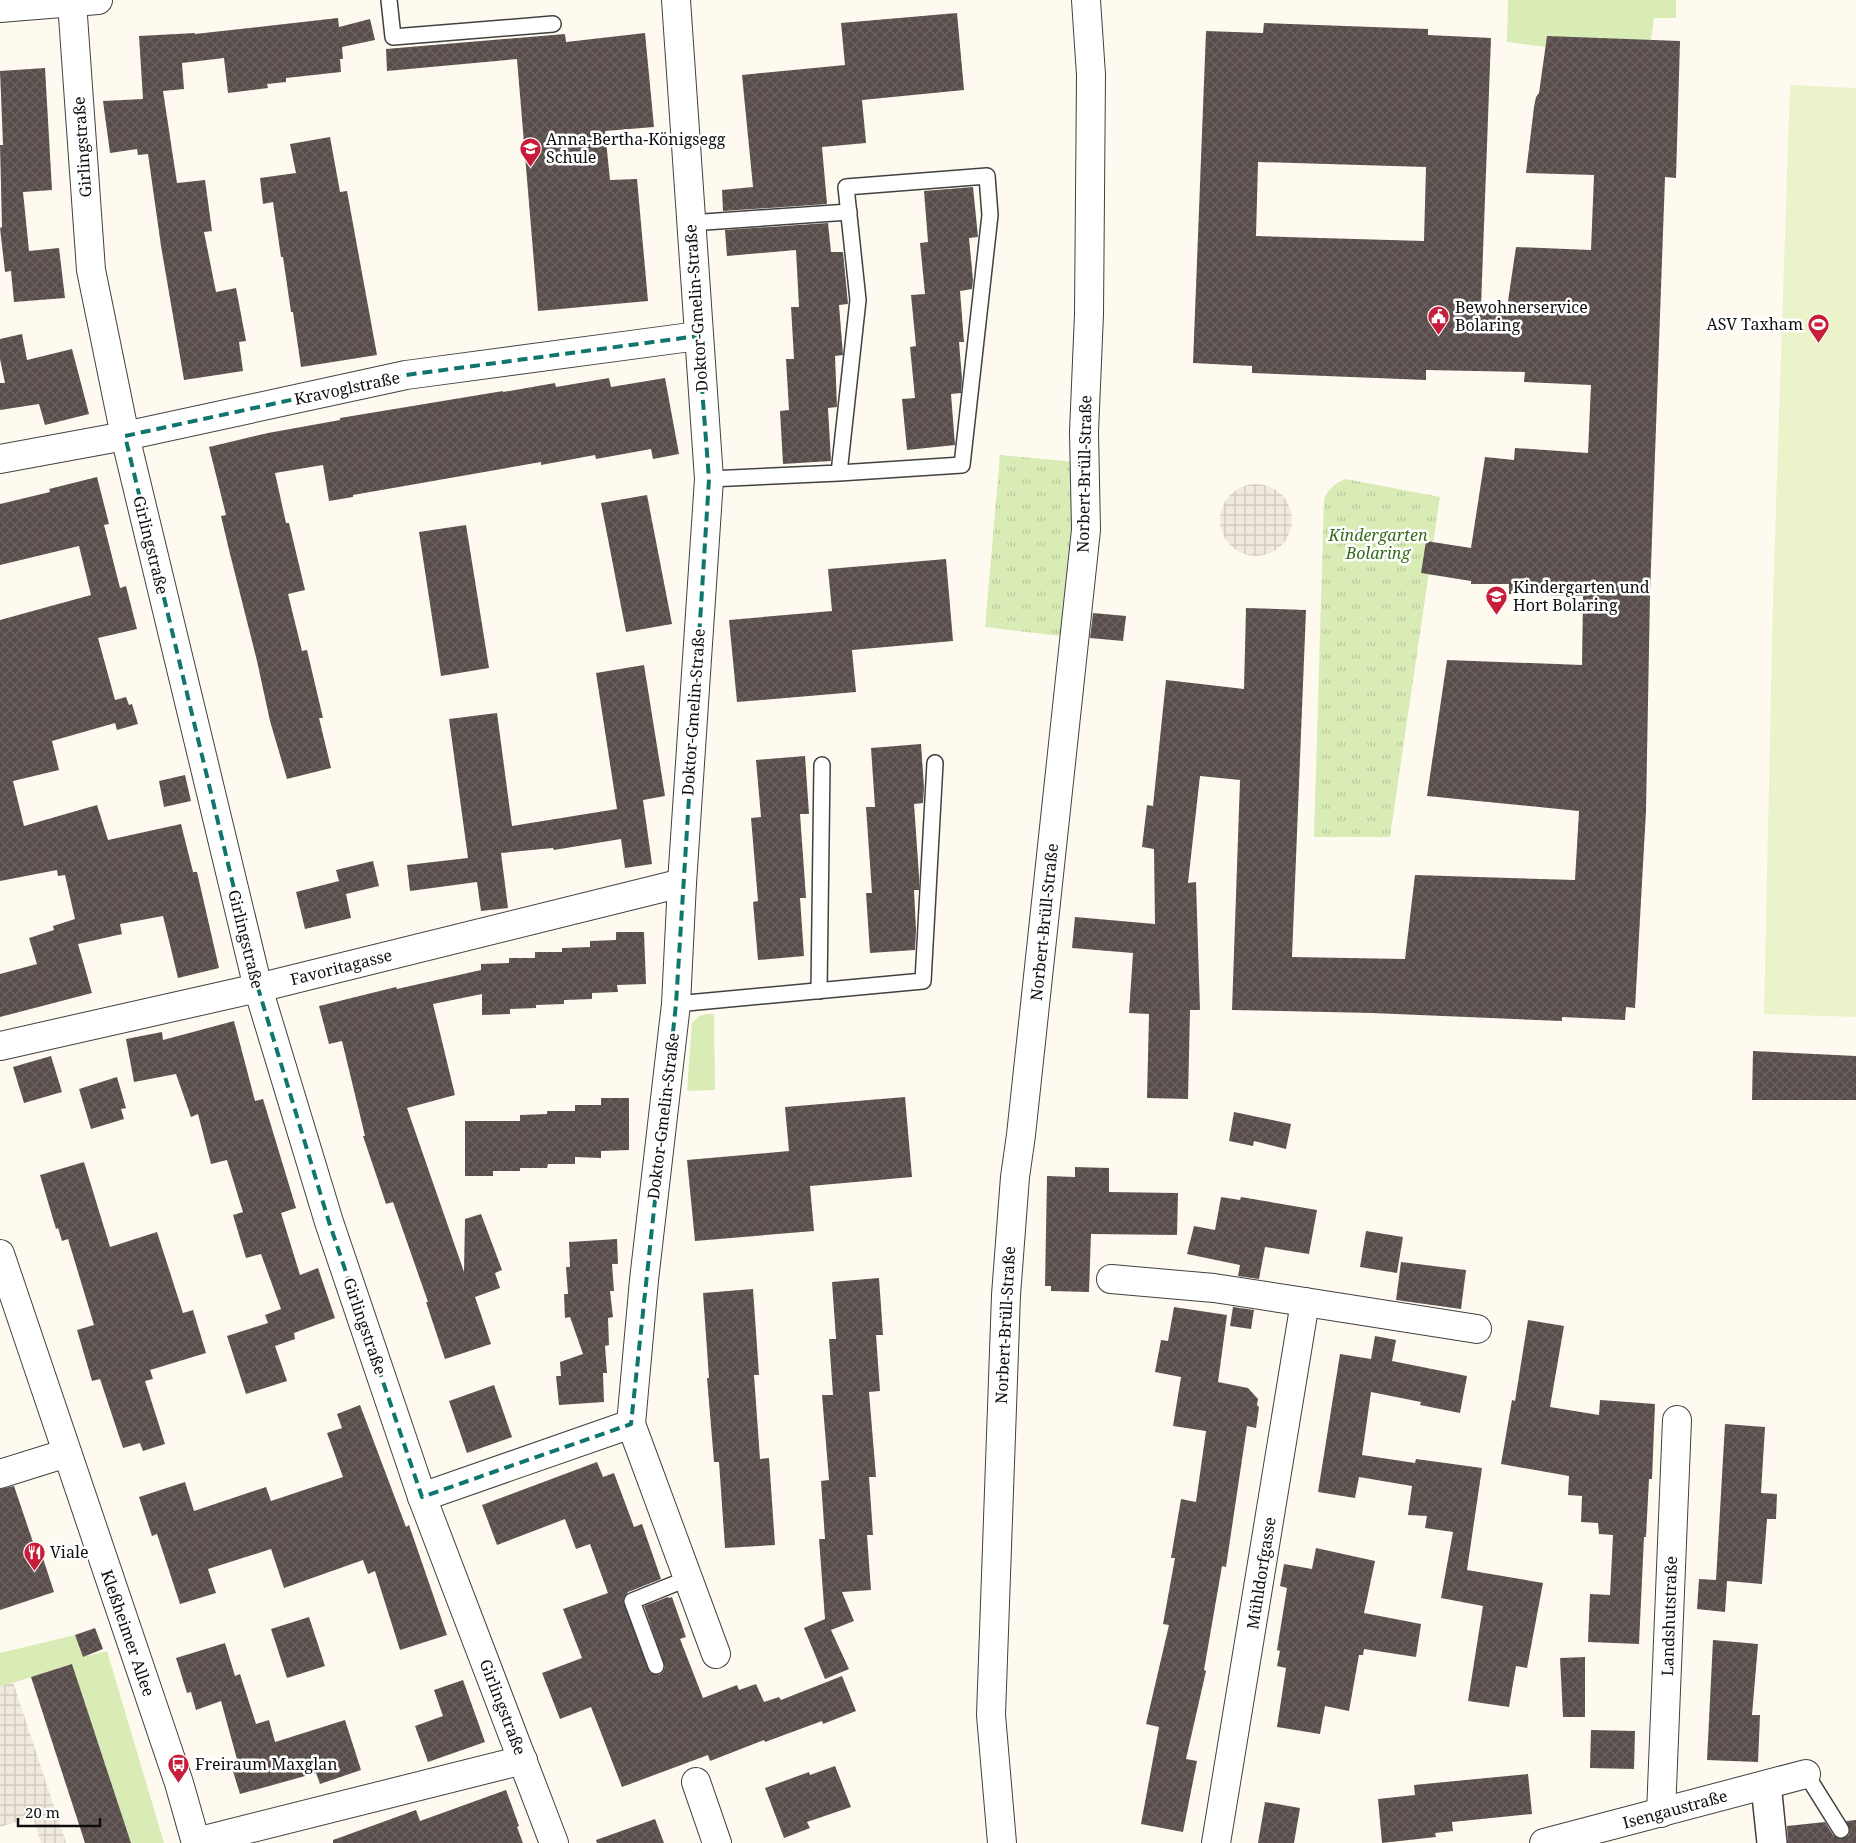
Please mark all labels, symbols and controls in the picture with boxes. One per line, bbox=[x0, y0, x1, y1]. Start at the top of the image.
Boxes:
street label: Girlingstraße bbox=[68, 96, 96, 198]
place label: Anna-Bertha-Königsegg Schule bbox=[546, 128, 726, 168]
school or university icon: Anna-Bertha-Königsegg Schule bbox=[518, 136, 542, 167]
street label: Doktor-Gmelin-Straße bbox=[679, 224, 713, 392]
place label: Bewohnerservice Bolaring bbox=[1455, 296, 1588, 336]
public building icon: Bewohnerservice Bolaring bbox=[1427, 304, 1451, 335]
sports icon: ASV Taxham bbox=[1807, 312, 1831, 343]
place label: ASV Taxham bbox=[1707, 313, 1803, 335]
street label: Kravoglstraße bbox=[292, 366, 402, 410]
street label: Norbert-Brüll-Straße bbox=[1072, 395, 1096, 553]
street label: Girlingstraße bbox=[128, 493, 174, 597]
park label: Kindergarten Bolaring bbox=[1328, 524, 1428, 564]
place label: Kindergarten und Hort Bolaring bbox=[1513, 576, 1650, 616]
school or university icon: Kindergarten und Hort Bolaring bbox=[1485, 584, 1509, 615]
street label: Doktor-Gmelin-Straße bbox=[676, 628, 710, 796]
street label: Norbert-Brüll-Straße bbox=[1025, 842, 1063, 1002]
street label: Girlingstraße bbox=[223, 887, 269, 991]
street label: Favoritagasse bbox=[288, 944, 394, 990]
street label: Doktor-Gmelin-Straße bbox=[642, 1032, 684, 1200]
street label: Norbert-Brüll-Straße bbox=[990, 1246, 1020, 1404]
street label: Girlingstraße bbox=[338, 1275, 392, 1377]
street label: Mühldorfgasse bbox=[1241, 1515, 1281, 1631]
restaurant icon: Viale bbox=[22, 1540, 46, 1571]
place label: Viale bbox=[50, 1541, 88, 1563]
street label: Landshutstraße bbox=[1656, 1556, 1682, 1676]
street label: Kleßheimer Allee bbox=[96, 1567, 160, 1699]
street label: Girlingstraße bbox=[475, 1656, 531, 1758]
bus stop icon: Freiraum Maxglan bbox=[167, 1752, 191, 1783]
place label: Freiraum Maxglan bbox=[195, 1753, 337, 1775]
street label: Isengaustraße bbox=[1620, 1784, 1730, 1834]
scale bar bbox=[18, 1796, 100, 1828]
text: 20 m bbox=[25, 1802, 60, 1822]

